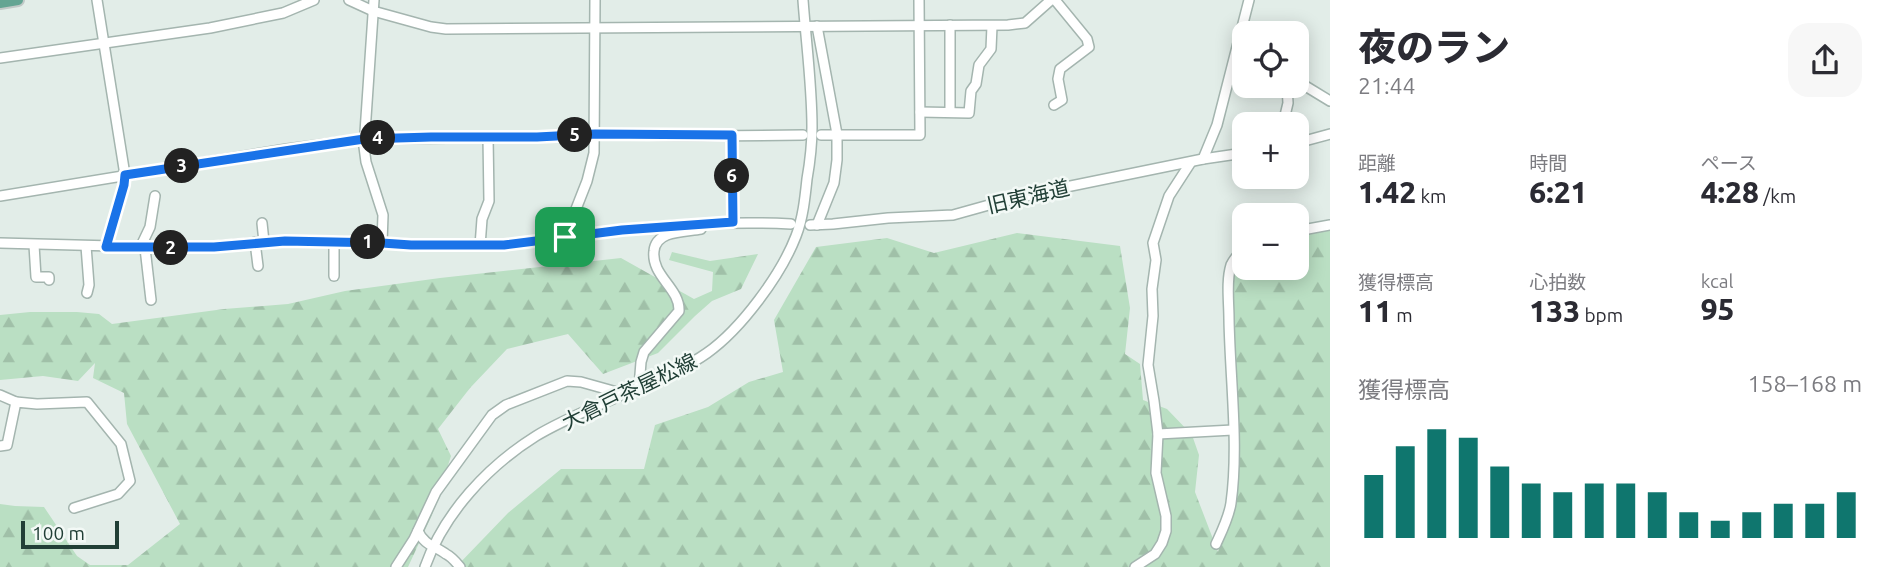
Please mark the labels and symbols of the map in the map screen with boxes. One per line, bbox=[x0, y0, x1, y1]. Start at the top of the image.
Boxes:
pin: 5 bbox=[558, 118, 592, 152]
pin: 4 bbox=[360, 120, 396, 156]
pin: 3 bbox=[164, 148, 200, 184]
pin: 6 bbox=[714, 158, 750, 194]
street label: 旧東海道 bbox=[984, 175, 1072, 217]
pin bbox=[535, 207, 595, 267]
pin: 1 bbox=[350, 224, 386, 260]
pin: 2 bbox=[154, 230, 188, 266]
street label: 大倉戸茶屋松線 bbox=[558, 348, 700, 434]
scale bar bbox=[21, 518, 119, 550]

